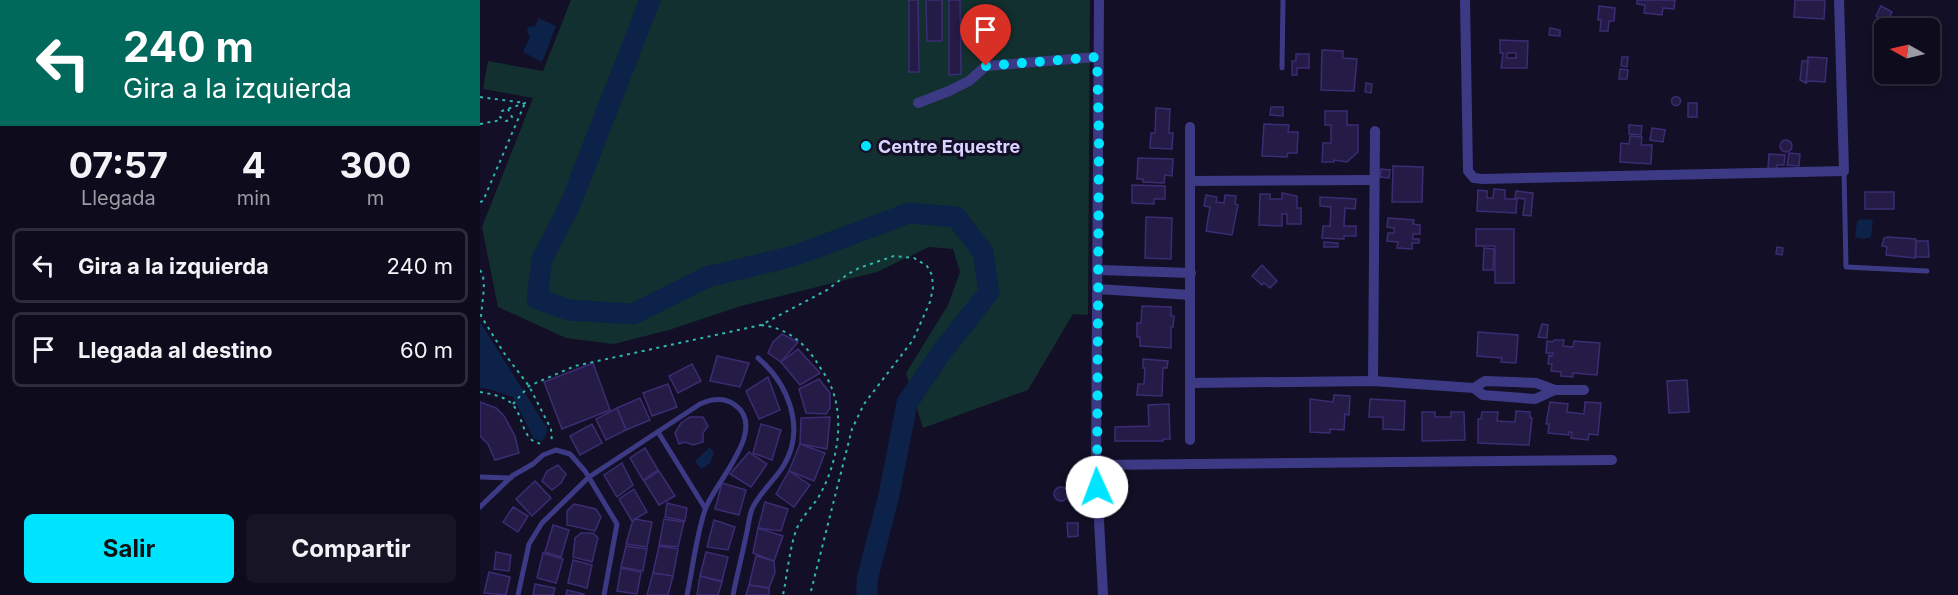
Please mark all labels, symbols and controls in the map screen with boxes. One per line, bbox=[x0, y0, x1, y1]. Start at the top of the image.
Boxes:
pin bbox=[960, 4, 1011, 66]
icon: arrive bbox=[969, 13, 1002, 46]
north arrow bbox=[1874, 18, 1940, 84]
map controls bbox=[1874, 18, 1940, 84]
text: 240 m bbox=[123, 21, 254, 72]
icon: left bbox=[24, 24, 102, 102]
text: Gira a la izquierda bbox=[123, 72, 352, 105]
place label: Centre Equestre bbox=[878, 136, 1020, 157]
marker: Centre Equestre bbox=[859, 139, 873, 153]
text: 07:57 bbox=[69, 143, 168, 187]
text: 4 bbox=[242, 143, 266, 187]
text: 300 bbox=[340, 143, 411, 187]
text: Llegada bbox=[81, 186, 156, 210]
text: min bbox=[237, 186, 271, 210]
text: m bbox=[367, 186, 384, 210]
icon: left bbox=[27, 249, 60, 282]
text: Gira a la izquierda bbox=[78, 253, 269, 279]
text: 240 m bbox=[386, 253, 453, 279]
icon: arrive bbox=[27, 333, 60, 366]
text: Llegada al destino bbox=[78, 337, 272, 363]
text: 60 m bbox=[400, 337, 453, 363]
position arrow bbox=[1065, 455, 1129, 519]
button: Salir bbox=[24, 514, 234, 583]
button: Compartir bbox=[246, 514, 456, 583]

